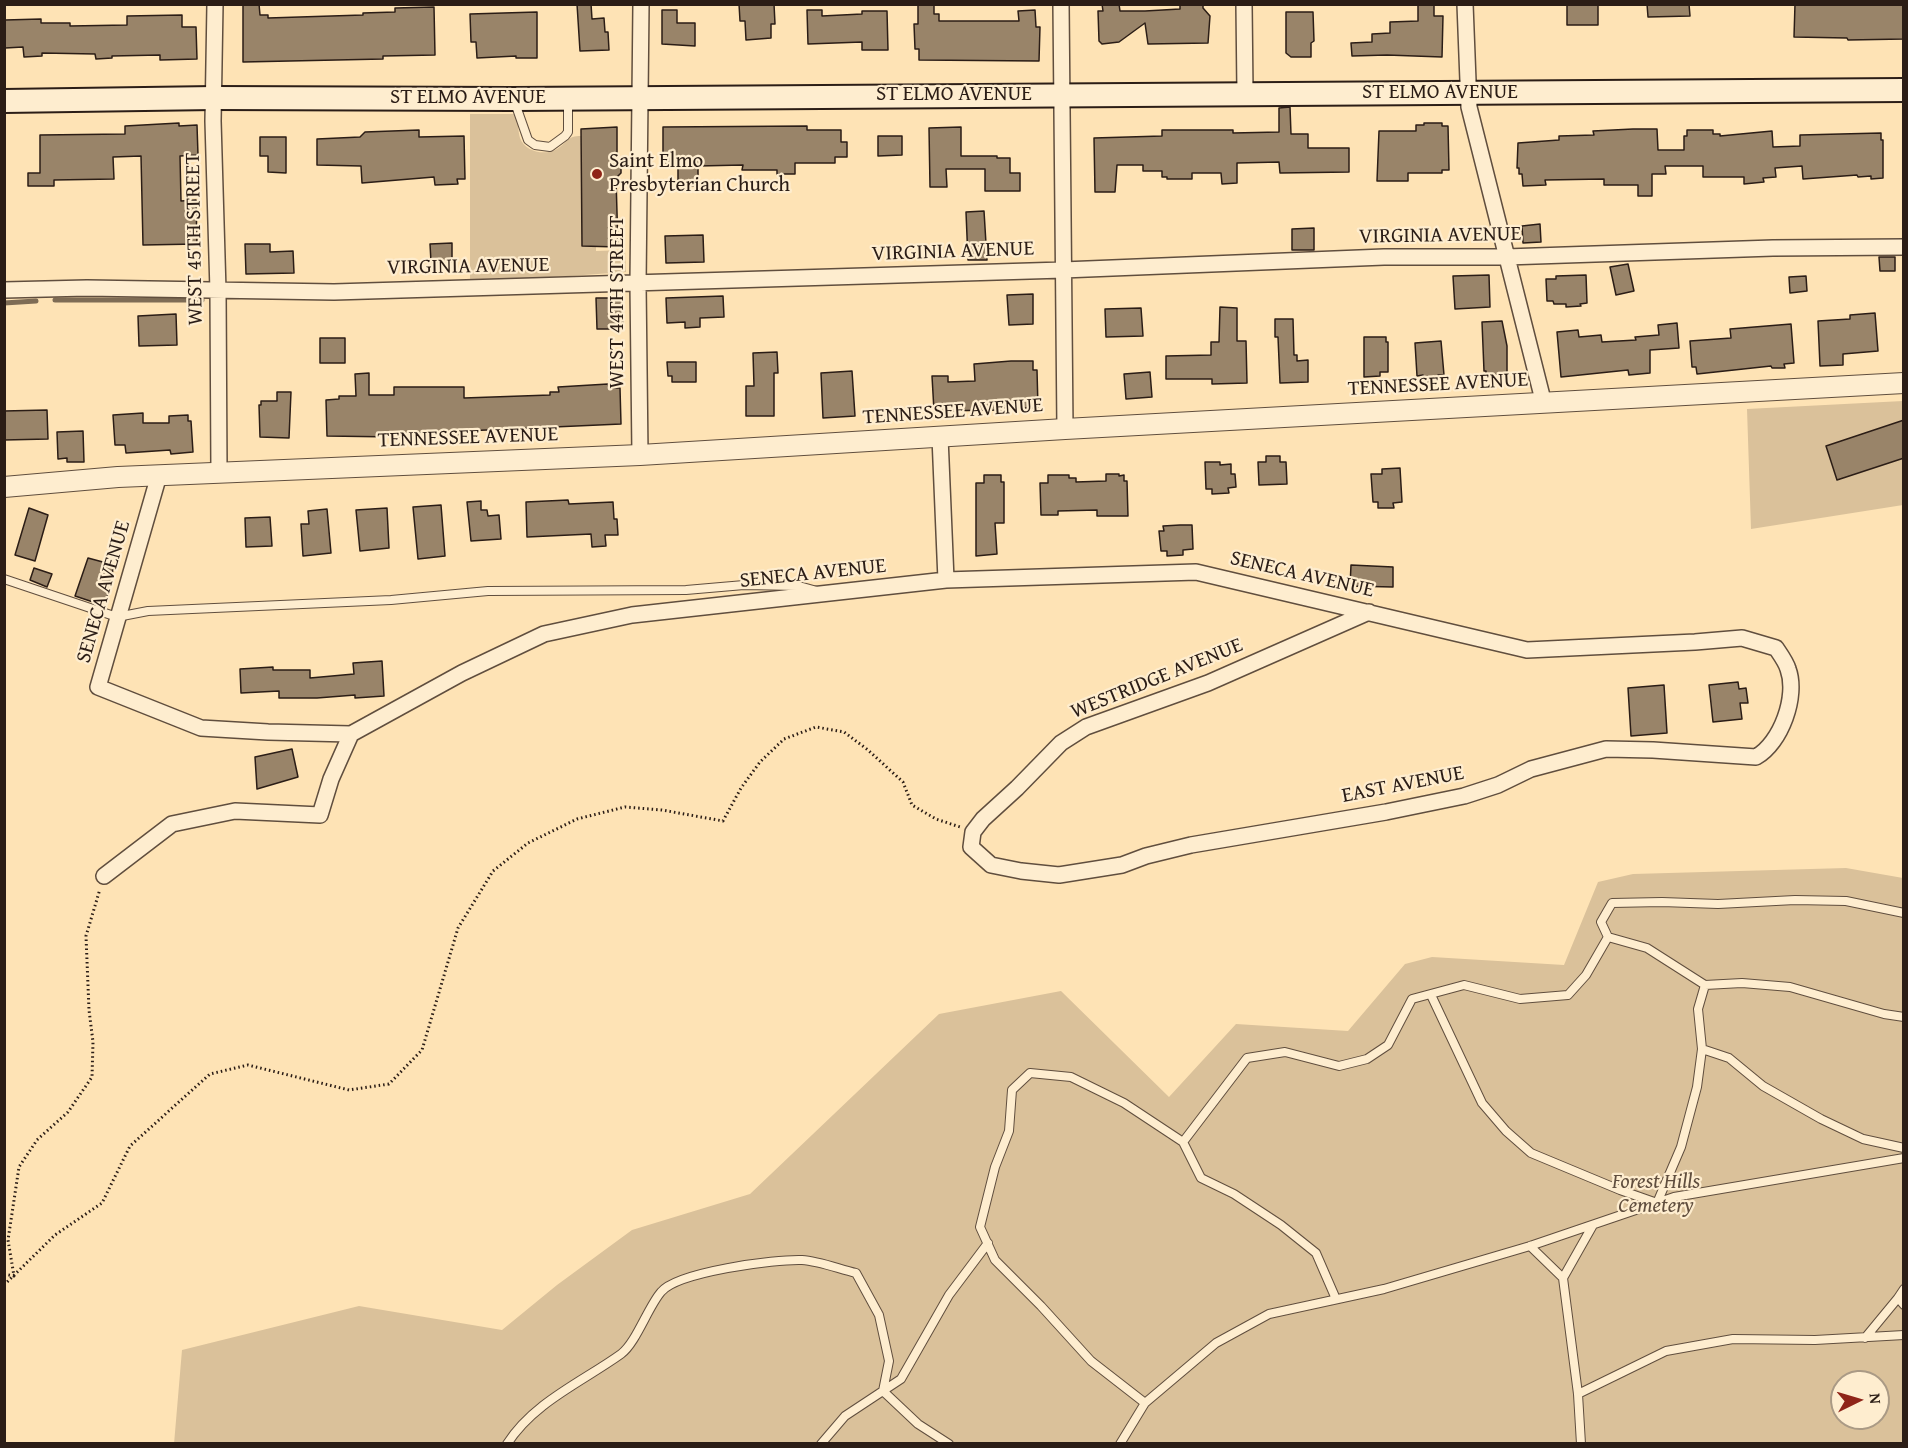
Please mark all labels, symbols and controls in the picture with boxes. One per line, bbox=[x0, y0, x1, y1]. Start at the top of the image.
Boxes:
street label: ST ELMO AVENUE bbox=[1362, 80, 1518, 106]
street label: ST ELMO AVENUE bbox=[876, 82, 1032, 108]
street label: ST ELMO AVENUE bbox=[390, 85, 546, 111]
place label: Saint Elmo Presbyterian Church bbox=[609, 149, 790, 199]
street label: WEST 45TH STREET bbox=[181, 152, 209, 326]
marker: Saint Elmo Presbyterian Church bbox=[590, 167, 604, 181]
street label: WEST 44TH STREET bbox=[605, 216, 631, 388]
street label: VIRGINIA AVENUE bbox=[1359, 222, 1521, 250]
street label: VIRGINIA AVENUE bbox=[871, 237, 1035, 267]
street label: VIRGINIA AVENUE bbox=[387, 253, 549, 281]
street label: TENNESSEE AVENUE bbox=[1347, 368, 1529, 402]
street label: TENNESSEE AVENUE bbox=[862, 393, 1044, 431]
street label: TENNESSEE AVENUE bbox=[377, 422, 559, 454]
street label: SENECA AVENUE bbox=[72, 518, 136, 666]
street label: SENECA AVENUE bbox=[1228, 546, 1376, 604]
street label: SENECA AVENUE bbox=[739, 554, 887, 594]
street label: WESTRIDGE AVENUE bbox=[1067, 633, 1247, 725]
street label: EAST AVENUE bbox=[1340, 761, 1466, 809]
park label: Forest Hills Cemetery bbox=[1612, 1170, 1700, 1220]
north arrow bbox=[1830, 1370, 1890, 1430]
text: N bbox=[1864, 1392, 1888, 1405]

